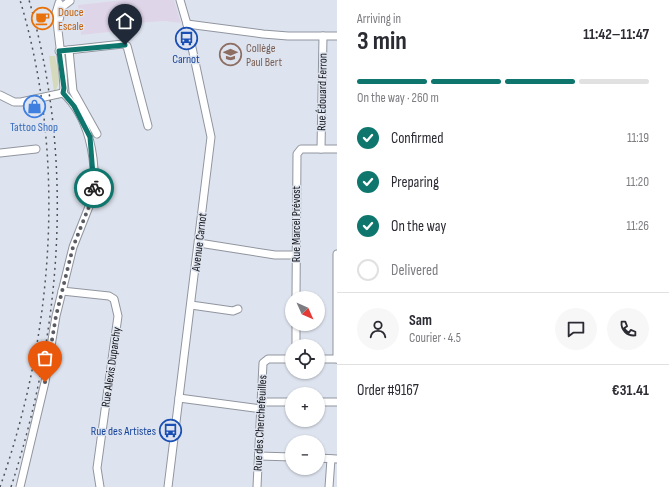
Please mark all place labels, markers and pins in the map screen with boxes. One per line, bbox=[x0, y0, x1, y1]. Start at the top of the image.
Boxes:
pin bbox=[108, 4, 142, 45]
place label: Douce Escale bbox=[58, 5, 84, 34]
cafe icon: Douce Escale bbox=[30, 6, 56, 32]
bus stop icon: Carnot bbox=[173, 25, 199, 51]
place label: Collège Paul Bert bbox=[246, 41, 282, 70]
school or university icon: Collège Paul Bert bbox=[217, 42, 243, 68]
place label: Carnot bbox=[172, 52, 200, 67]
shop icon: Tattoo Shop bbox=[21, 93, 47, 119]
place label: Tattoo Shop bbox=[10, 120, 58, 135]
pin bbox=[28, 341, 62, 382]
bus stop icon: Rue des Artistes bbox=[158, 418, 184, 444]
place label: Rue des Artistes bbox=[91, 424, 156, 439]

